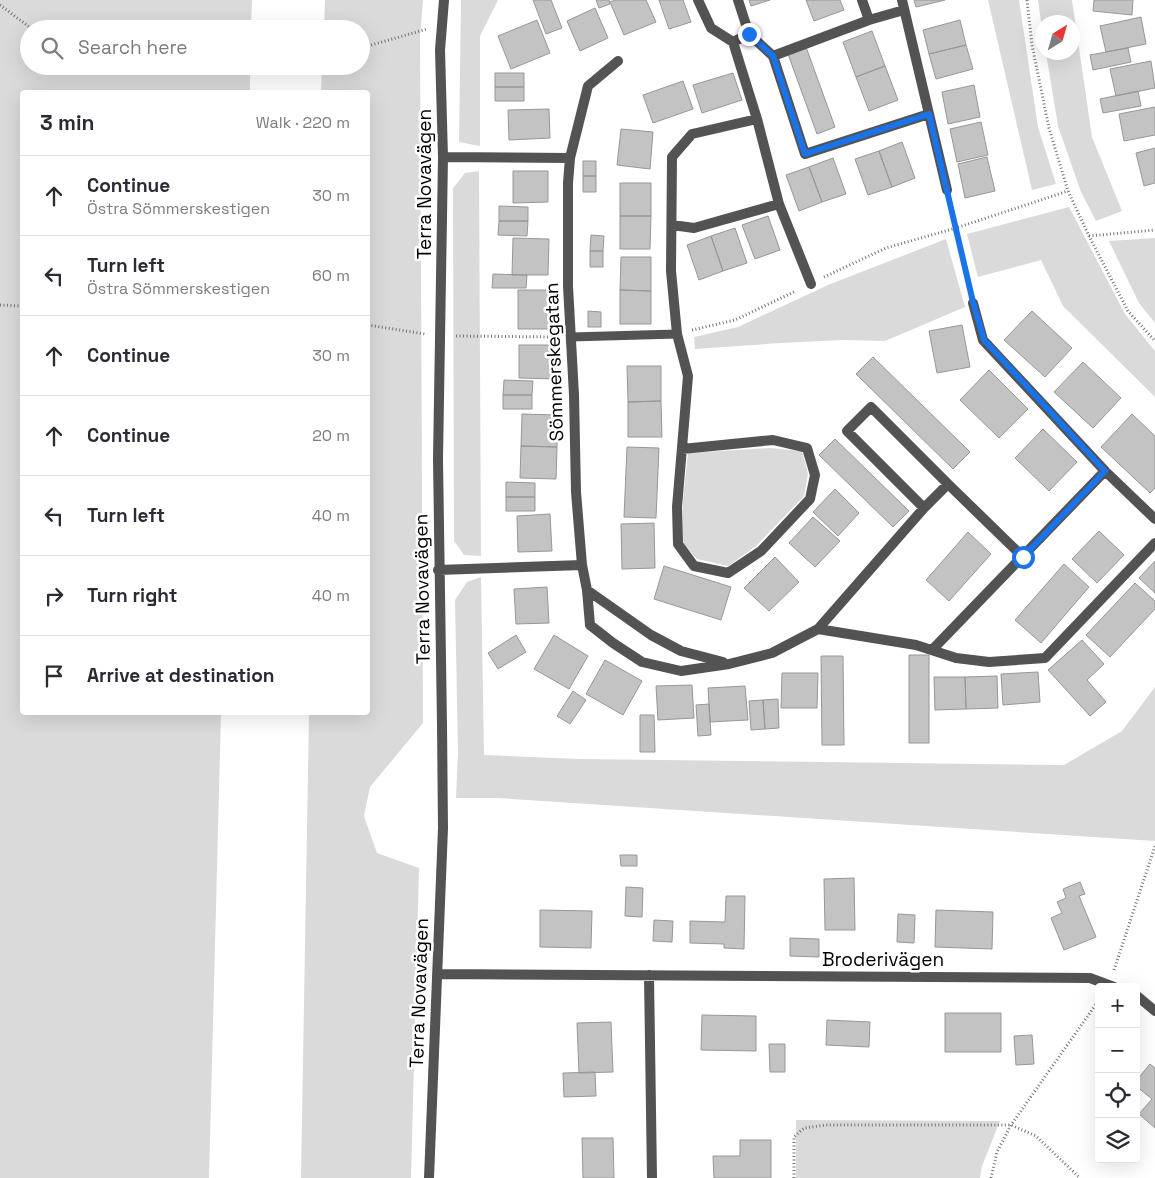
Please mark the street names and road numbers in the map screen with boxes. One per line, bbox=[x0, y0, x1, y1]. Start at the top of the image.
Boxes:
street label: Terra Novavägen bbox=[412, 109, 437, 259]
street label: Sömmerskegatan bbox=[539, 282, 569, 442]
street label: Terra Novavägen bbox=[408, 514, 436, 664]
street label: Terra Novavägen bbox=[404, 917, 434, 1069]
street label: Broderivägen bbox=[822, 947, 944, 972]

